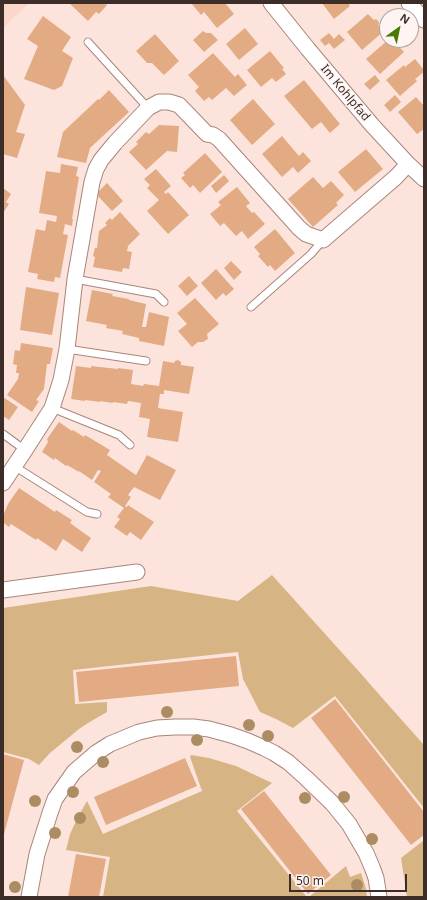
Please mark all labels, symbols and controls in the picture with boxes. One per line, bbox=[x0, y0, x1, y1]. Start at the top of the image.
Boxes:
north arrow bbox=[379, 8, 419, 48]
text: N bbox=[397, 10, 413, 27]
street label: Im Kohlpfad bbox=[317, 62, 373, 124]
scale bar bbox=[291, 866, 409, 892]
text: 50 m bbox=[296, 872, 324, 889]

